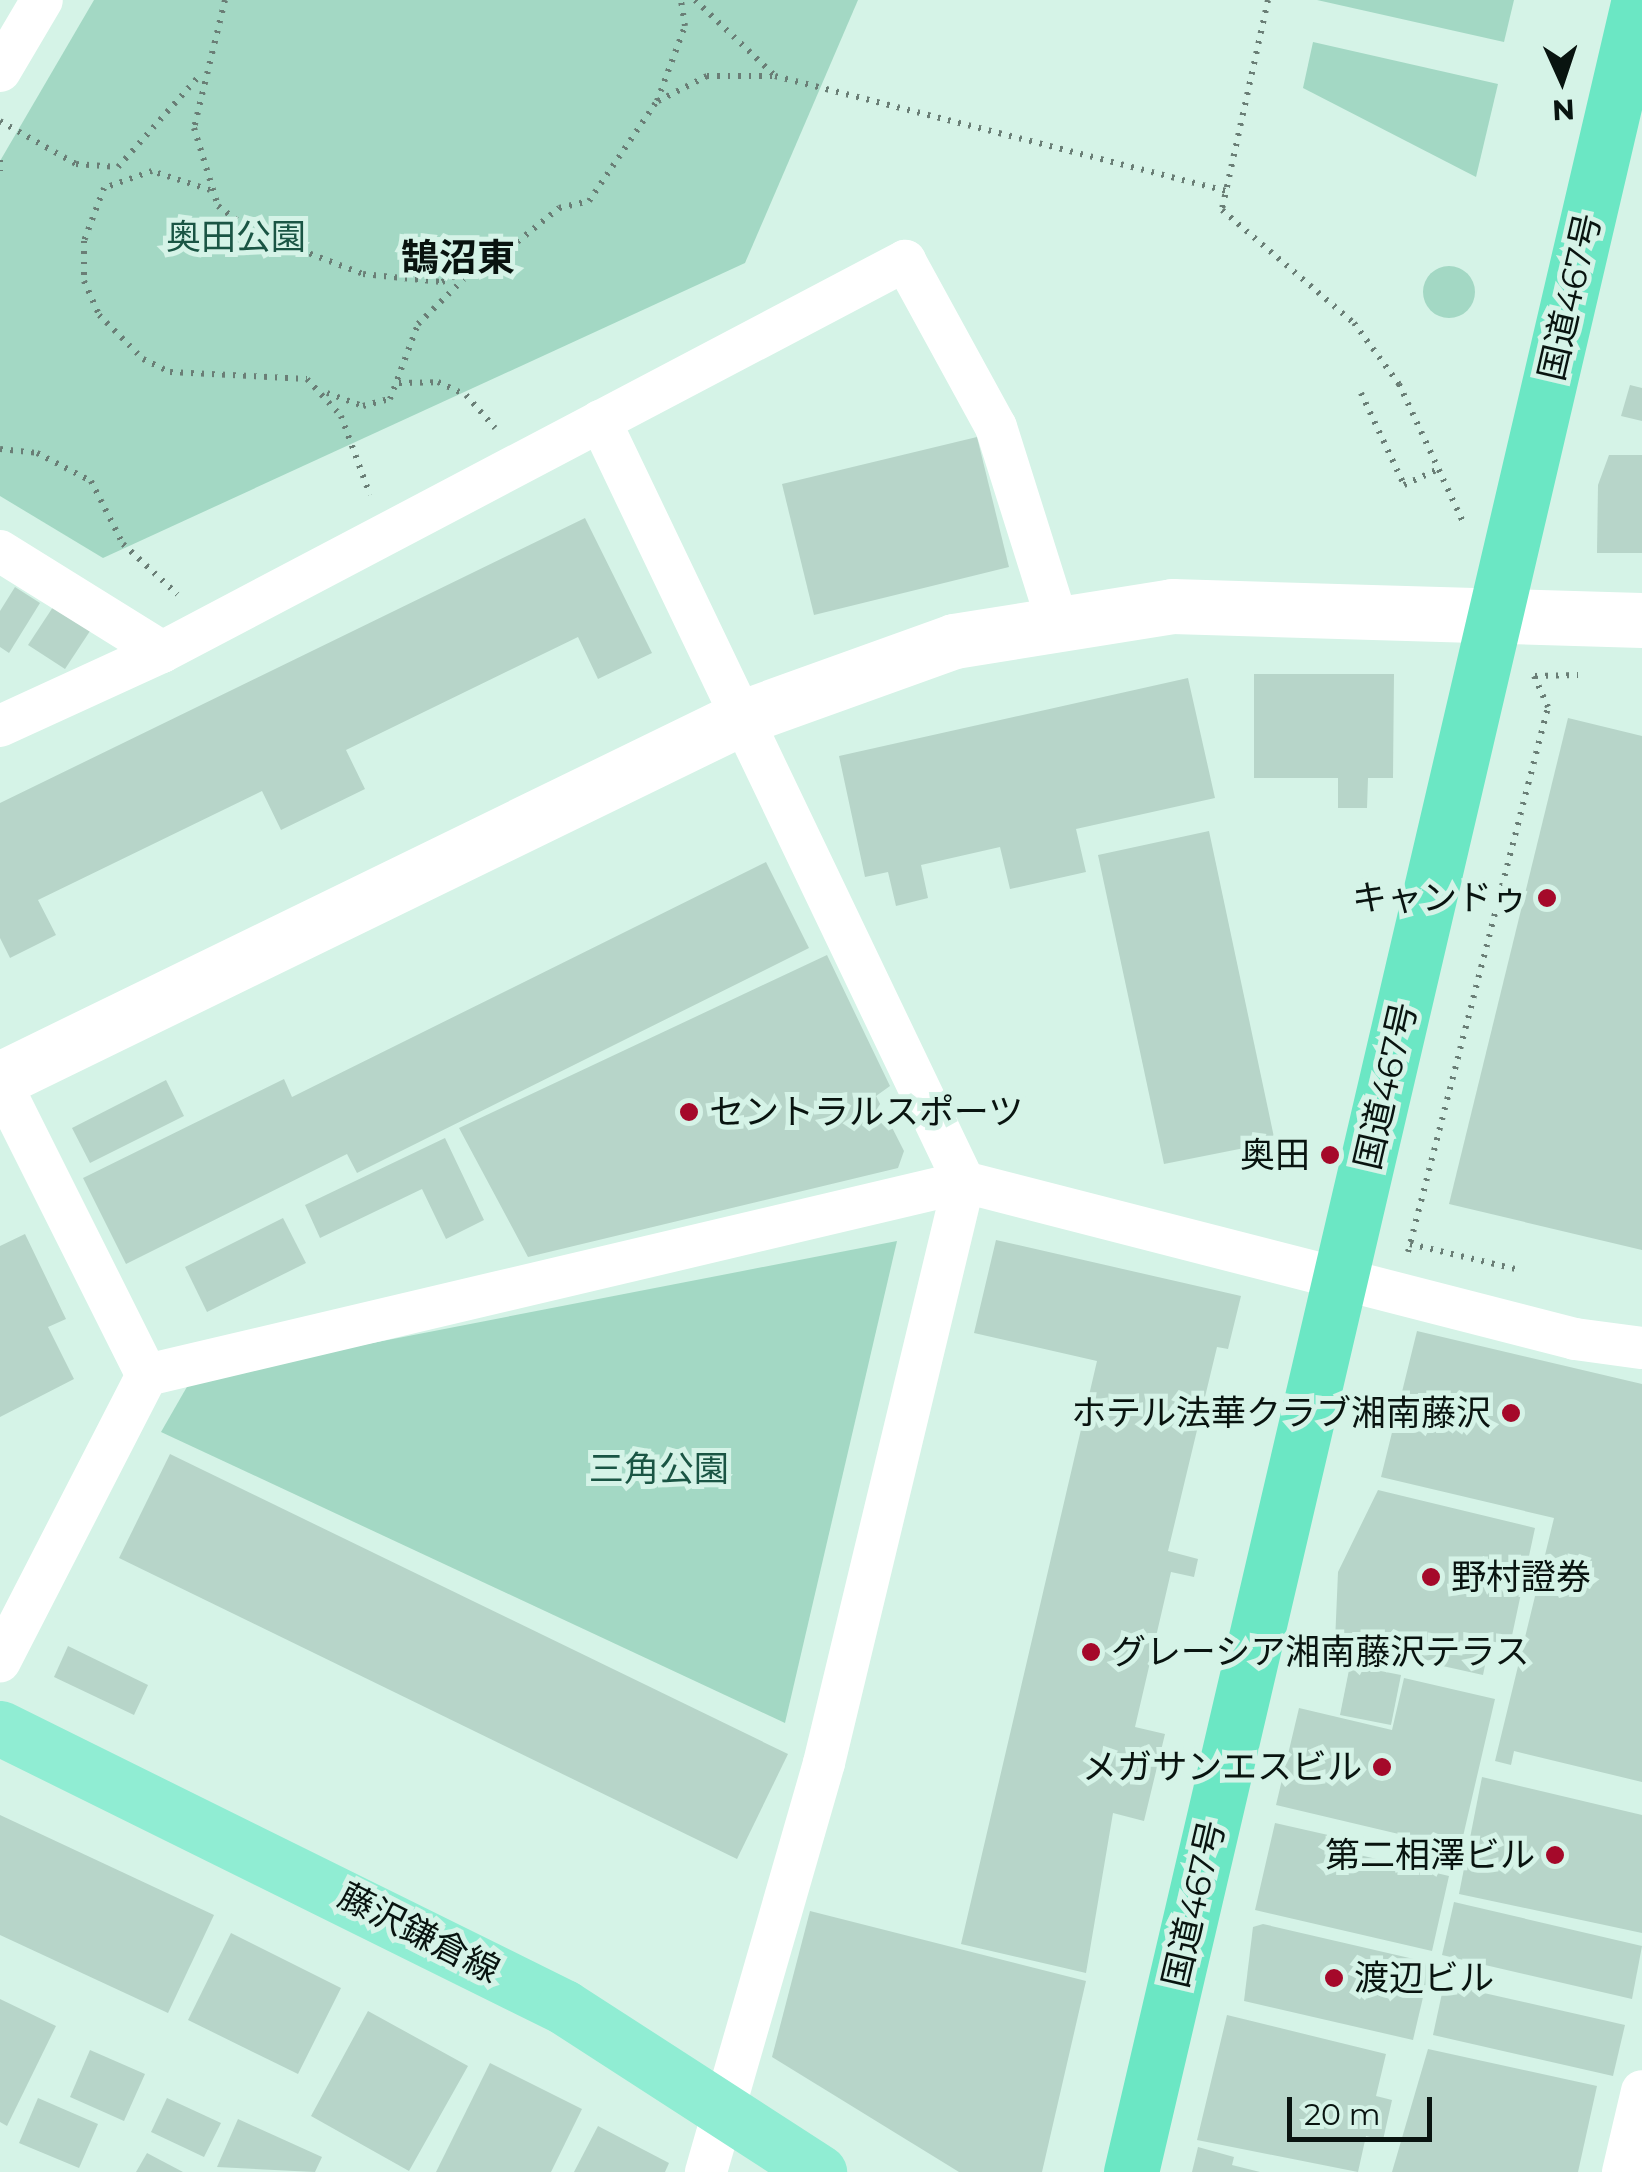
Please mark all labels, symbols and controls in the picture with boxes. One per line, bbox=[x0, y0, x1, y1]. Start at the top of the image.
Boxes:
north arrow bbox=[1512, 30, 1612, 130]
text: N bbox=[1551, 92, 1576, 128]
street label: 国道467号 bbox=[1530, 210, 1610, 384]
park label: 奥田公園 bbox=[166, 216, 306, 258]
district label: 鵠沼東 bbox=[401, 235, 515, 281]
place label: キャンドゥ bbox=[1352, 877, 1527, 919]
marker: キャンドゥ bbox=[1536, 887, 1558, 909]
street label: 国道467号 bbox=[1346, 999, 1426, 1173]
place label: セントラルスポーツ bbox=[709, 1091, 1024, 1133]
marker: セントラルスポーツ bbox=[678, 1101, 700, 1123]
place label: 奥田 bbox=[1240, 1134, 1310, 1176]
marker: 奥田 bbox=[1319, 1144, 1341, 1166]
place label: ホテル法華クラブ湘南藤沢 bbox=[1071, 1392, 1491, 1434]
marker: ホテル法華クラブ湘南藤沢 bbox=[1500, 1402, 1522, 1424]
park label: 三角公園 bbox=[589, 1448, 729, 1490]
place label: 野村證券 bbox=[1451, 1556, 1591, 1598]
marker: 野村證券 bbox=[1420, 1566, 1442, 1588]
place label: グレーシア湘南藤沢テラス bbox=[1111, 1631, 1531, 1673]
marker: グレーシア湘南藤沢テラス bbox=[1080, 1641, 1102, 1663]
place label: メガサンエスビル bbox=[1082, 1746, 1362, 1788]
marker: メガサンエスビル bbox=[1371, 1756, 1393, 1778]
street label: 国道467号 bbox=[1154, 1817, 1234, 1991]
place label: 第二相澤ビル bbox=[1325, 1834, 1535, 1876]
marker: 第二相澤ビル bbox=[1544, 1844, 1566, 1866]
street label: 藤沢鎌倉線 bbox=[332, 1875, 506, 1991]
place label: 渡辺ビル bbox=[1354, 1957, 1494, 1999]
marker: 渡辺ビル bbox=[1323, 1967, 1345, 1989]
scale bar bbox=[1292, 2077, 1437, 2139]
text: 20 m bbox=[1304, 2096, 1381, 2133]

